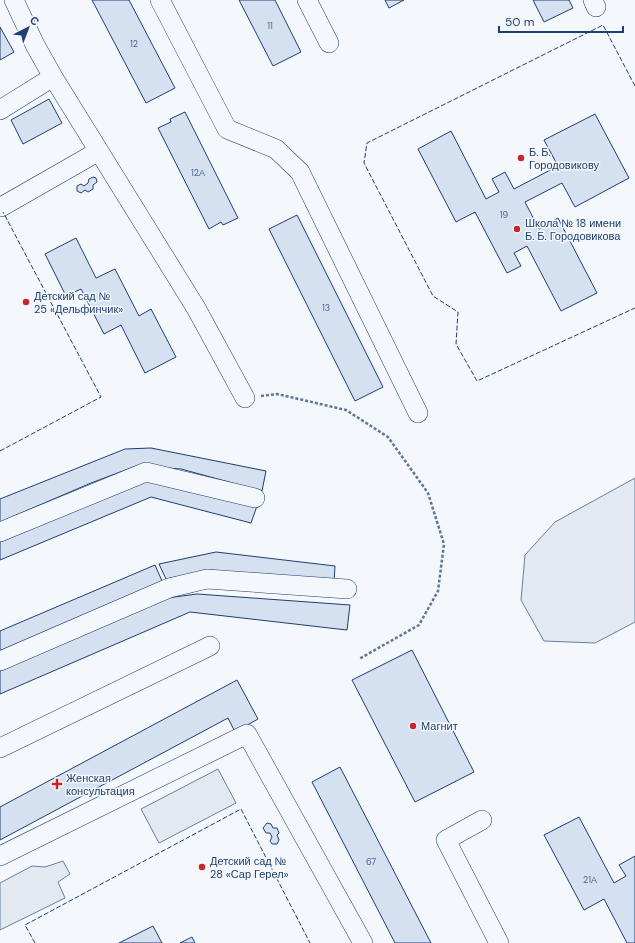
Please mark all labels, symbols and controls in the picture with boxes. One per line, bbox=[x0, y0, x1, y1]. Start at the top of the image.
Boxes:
north arrow bbox=[8, 8, 48, 48]
scale bar bbox=[499, 8, 623, 34]
text: С bbox=[27, 13, 42, 28]
text: 50 m bbox=[505, 14, 534, 30]
house number: 11 bbox=[267, 20, 273, 32]
house number: 12 bbox=[130, 38, 138, 50]
place label: Б. Б. Городовикову bbox=[529, 145, 600, 172]
marker: Б. Б. Городовикову bbox=[516, 153, 526, 163]
house number: 12А bbox=[191, 167, 205, 179]
house number: 19 bbox=[500, 209, 509, 221]
place label: Школа № 18 имени Б. Б. Городовикова bbox=[525, 216, 621, 243]
marker: Школа № 18 имени Б. Б. Городовикова bbox=[512, 224, 522, 234]
place label: Детский сад № 25 «Дельфинчик» bbox=[34, 289, 123, 316]
marker: Детский сад № 25 «Дельфинчик» bbox=[21, 297, 31, 307]
house number: 13 bbox=[322, 302, 330, 314]
place label: Магнит bbox=[421, 719, 458, 733]
marker: Магнит bbox=[408, 721, 418, 731]
place label: Женская консультация bbox=[66, 771, 135, 798]
marker: Женская консультация bbox=[51, 778, 63, 790]
place label: Детский сад № 28 «Сар Герел» bbox=[210, 854, 289, 881]
house number: 67 bbox=[366, 856, 376, 868]
marker: Детский сад № 28 «Сар Герел» bbox=[197, 862, 207, 872]
house number: 21А bbox=[583, 874, 597, 886]

